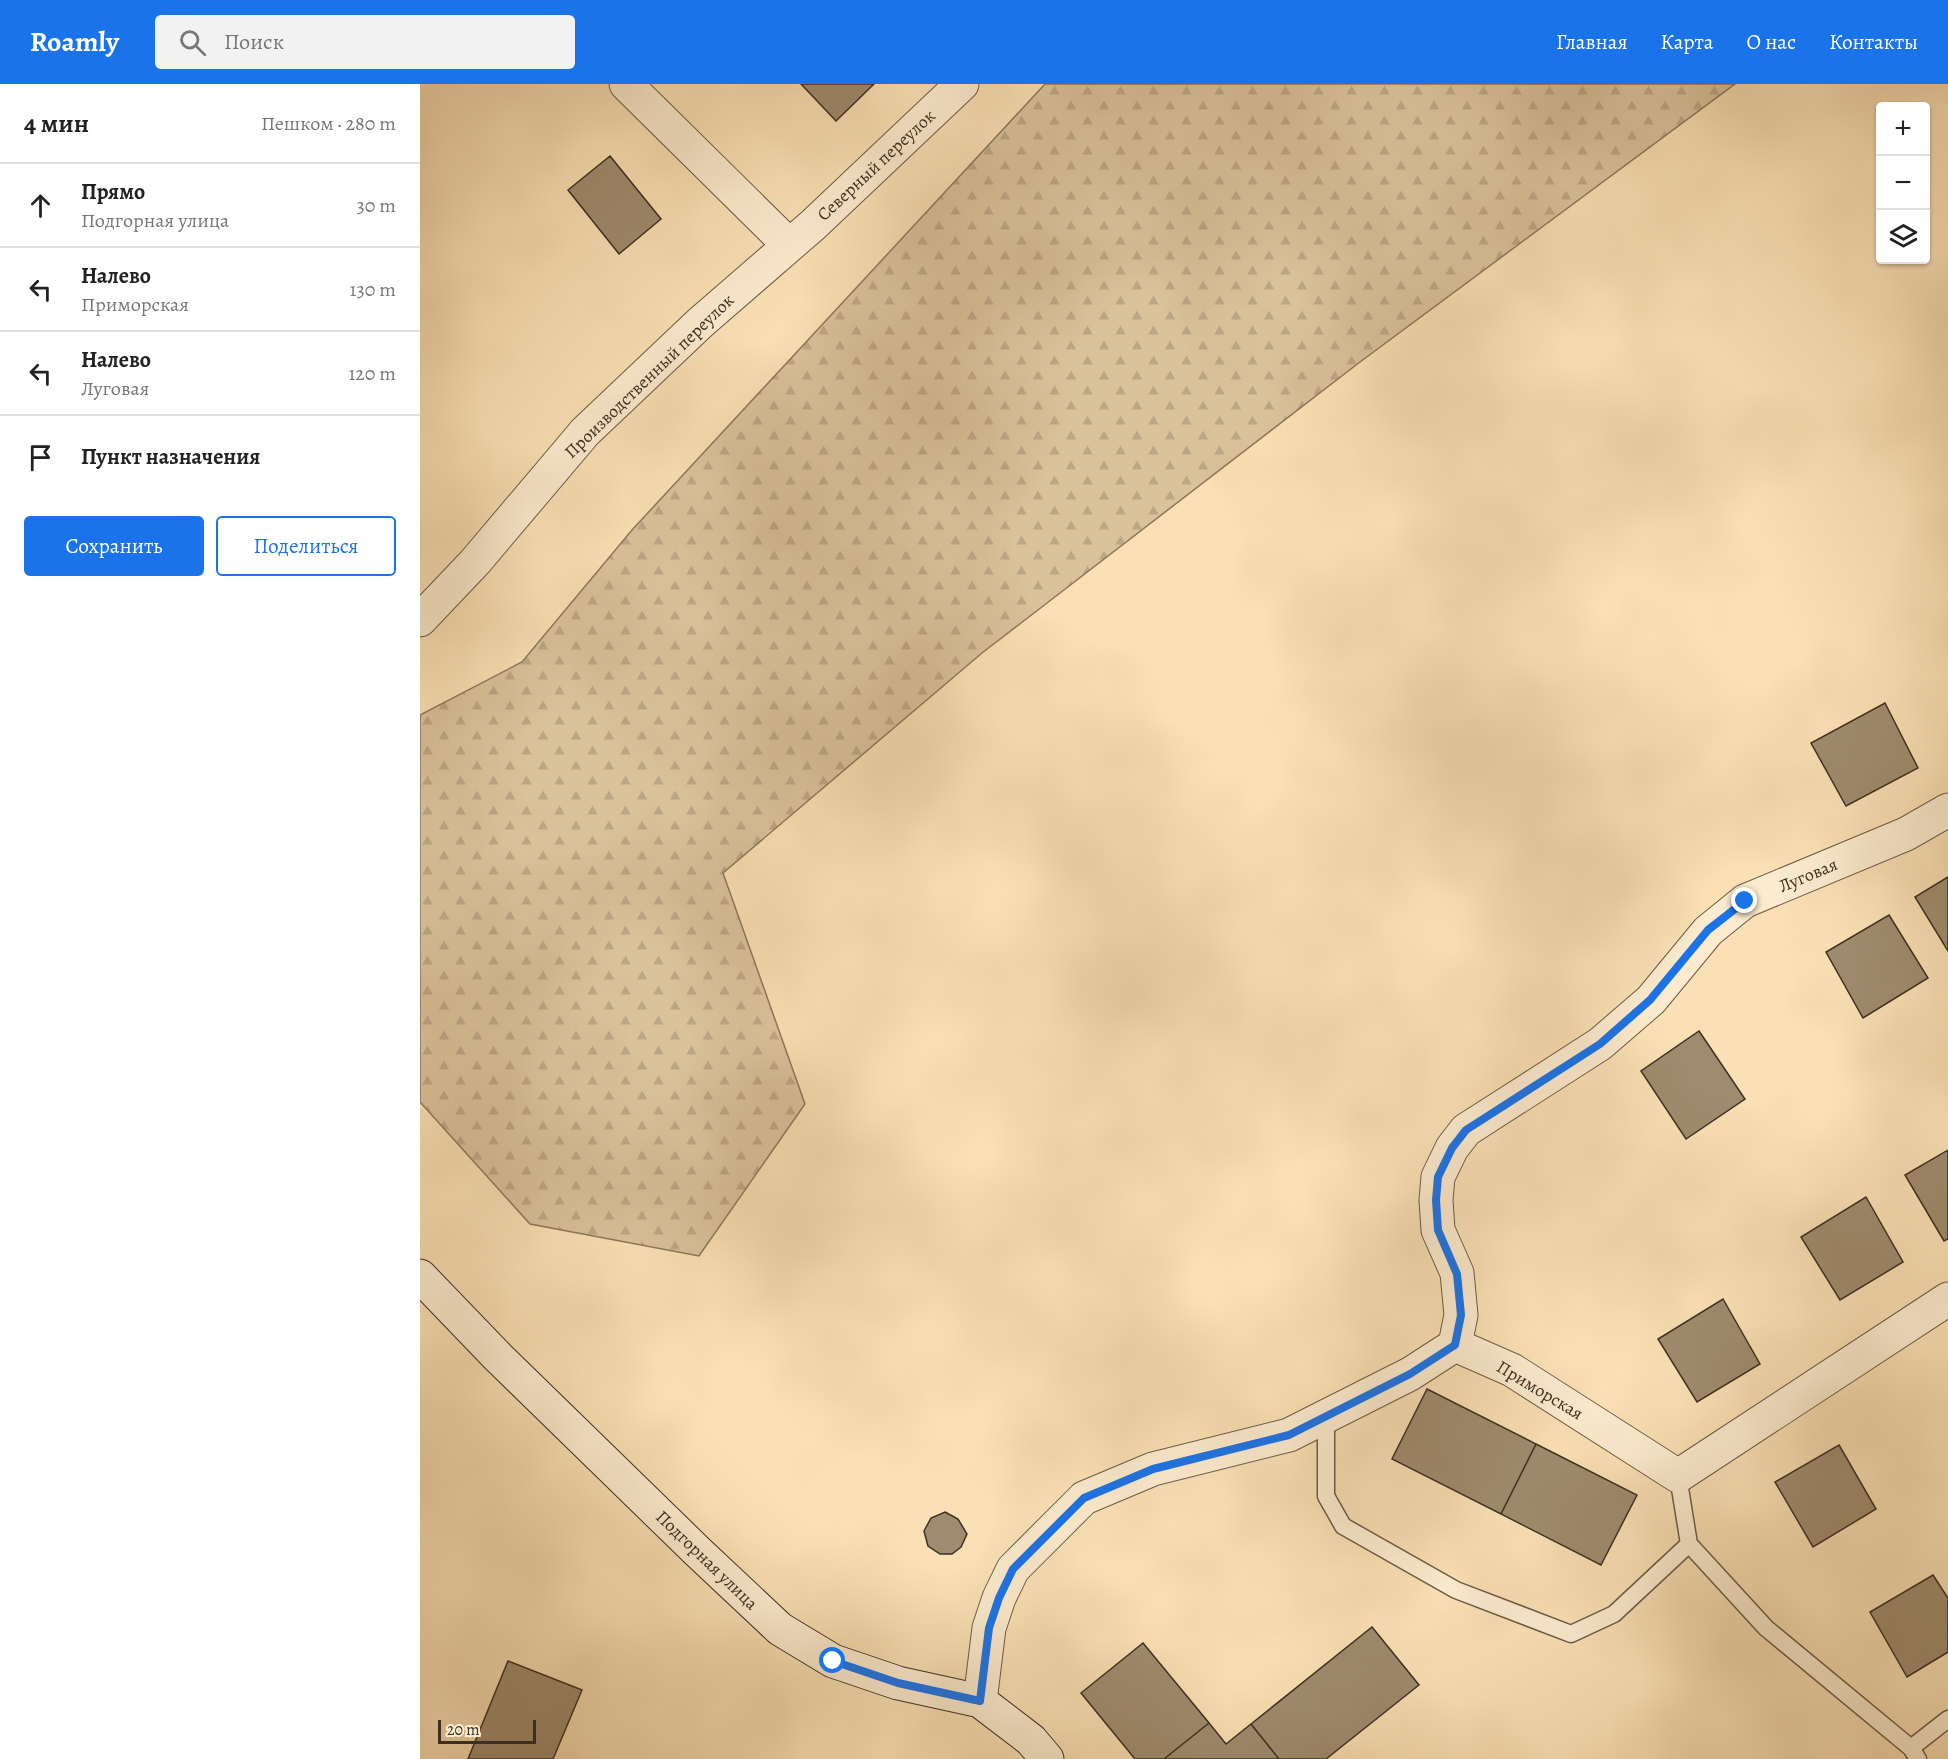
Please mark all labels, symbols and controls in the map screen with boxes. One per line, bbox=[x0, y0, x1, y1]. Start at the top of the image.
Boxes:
search box bbox=[155, 15, 575, 69]
text: Roamly bbox=[30, 23, 119, 61]
icon: search bbox=[176, 26, 209, 59]
text: Поиск bbox=[224, 27, 284, 57]
text: Главная bbox=[1556, 28, 1628, 56]
text: Карта bbox=[1661, 28, 1713, 56]
text: О нас bbox=[1746, 28, 1796, 56]
text: Контакты bbox=[1829, 28, 1918, 56]
map controls bbox=[1876, 102, 1930, 264]
button: + bbox=[1876, 102, 1930, 156]
street label: Северный переулок bbox=[812, 104, 940, 226]
text: 4 мин bbox=[24, 106, 89, 141]
text: Пешком · 280 m bbox=[261, 110, 396, 137]
button: − bbox=[1876, 156, 1930, 210]
text: Прямо bbox=[81, 177, 145, 207]
icon: ahead bbox=[24, 189, 57, 222]
text: 30 m bbox=[356, 192, 396, 219]
text: Подгорная улица bbox=[81, 207, 229, 234]
button: layers bbox=[1876, 210, 1930, 264]
text: Налево bbox=[81, 261, 151, 291]
icon: left bbox=[24, 273, 57, 306]
text: 130 m bbox=[350, 276, 396, 303]
street label: Производственный переулок bbox=[559, 288, 739, 464]
text: Приморская bbox=[81, 291, 189, 318]
text: Налево bbox=[81, 345, 151, 375]
icon: left bbox=[24, 357, 57, 390]
text: 120 m bbox=[348, 360, 396, 387]
text: Луговая bbox=[81, 375, 149, 402]
icon: arrive bbox=[24, 441, 57, 474]
text: Пункт назначения bbox=[81, 442, 260, 472]
button: Сохранить bbox=[24, 516, 204, 576]
button: Поделиться bbox=[216, 516, 396, 576]
street label: Луговая bbox=[1775, 852, 1841, 898]
route end bbox=[1731, 887, 1757, 913]
street label: Приморская bbox=[1492, 1355, 1588, 1425]
street label: Подгорная улица bbox=[651, 1505, 764, 1615]
route start bbox=[819, 1647, 845, 1673]
scale bar bbox=[438, 1717, 536, 1744]
text: 20 m bbox=[447, 1719, 480, 1741]

